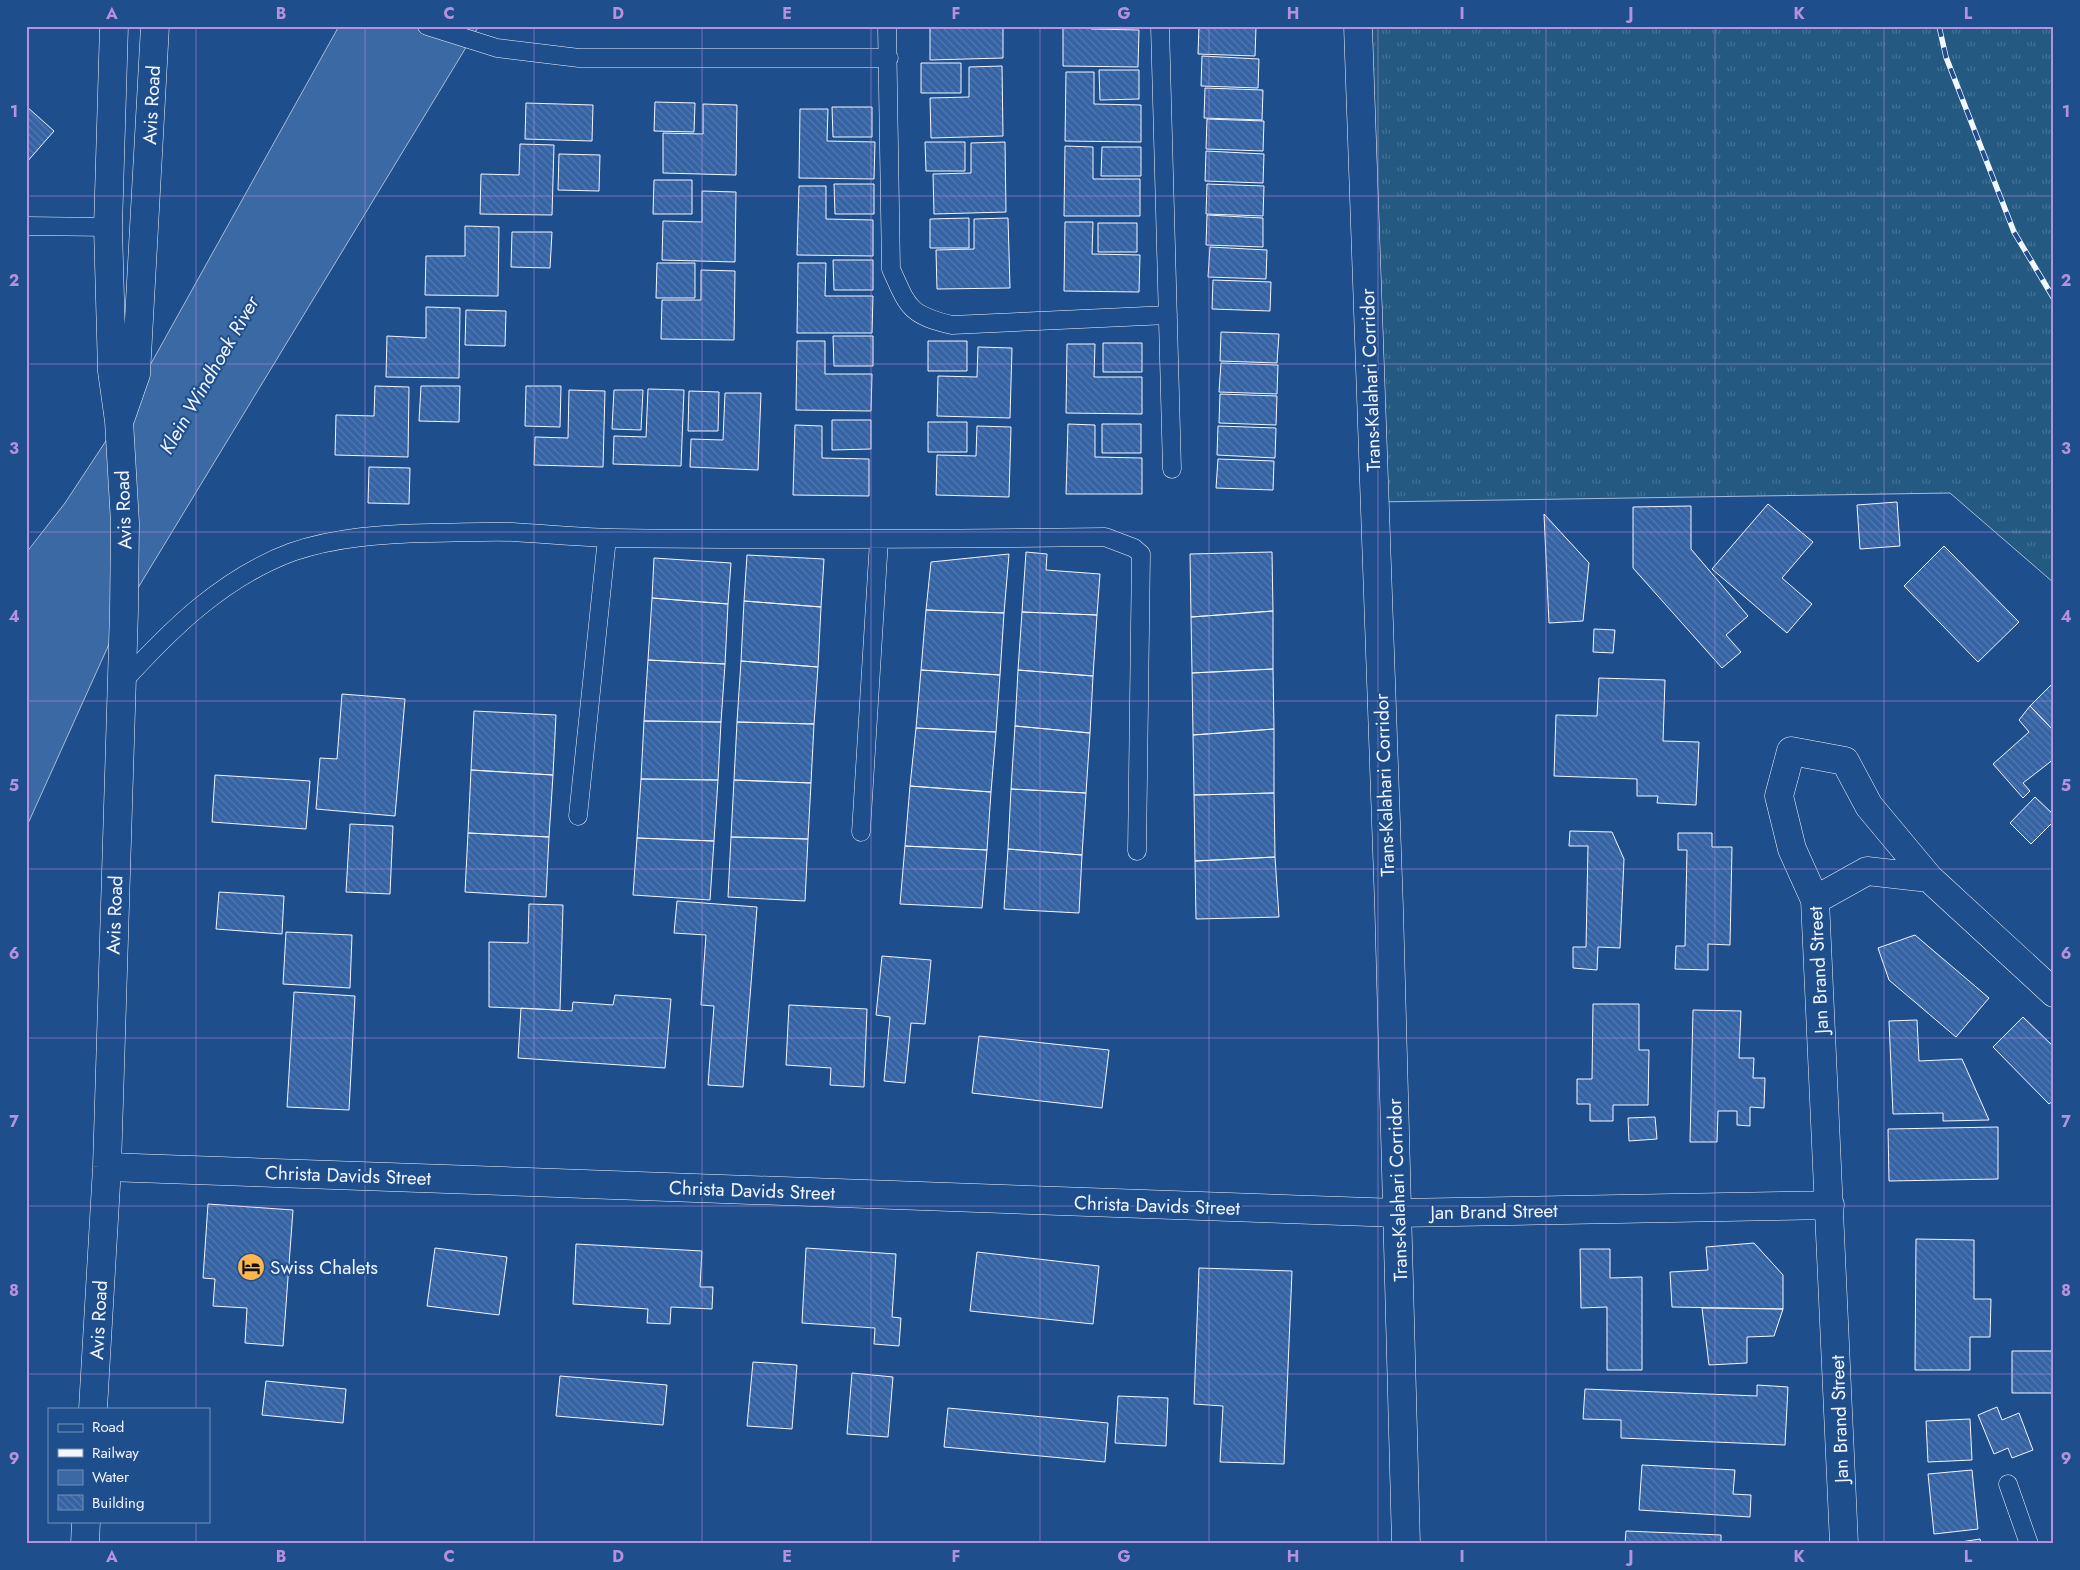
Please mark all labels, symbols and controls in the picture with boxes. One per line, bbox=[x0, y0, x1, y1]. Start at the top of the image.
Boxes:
text: A bbox=[105, 2, 118, 25]
text: B bbox=[276, 2, 286, 25]
text: C bbox=[443, 2, 455, 25]
text: D bbox=[612, 2, 624, 25]
text: E bbox=[782, 2, 792, 25]
text: F bbox=[952, 2, 960, 25]
text: G bbox=[1117, 2, 1131, 25]
text: H bbox=[1287, 2, 1299, 25]
text: I bbox=[1459, 2, 1465, 25]
text: J bbox=[1625, 2, 1634, 25]
text: K bbox=[1793, 2, 1805, 25]
text: L bbox=[1964, 2, 1973, 25]
street label: Avis Road bbox=[136, 65, 167, 145]
text: 1 bbox=[10, 100, 18, 123]
text: 1 bbox=[2062, 100, 2070, 123]
text: 2 bbox=[9, 269, 19, 292]
text: 2 bbox=[2061, 269, 2071, 292]
street label: Trans-Kalahari Corridor bbox=[1354, 287, 1387, 472]
water label: Klein Windhoek River bbox=[152, 290, 267, 460]
text: 3 bbox=[9, 437, 19, 460]
text: 3 bbox=[2061, 437, 2071, 460]
street label: Avis Road bbox=[109, 470, 138, 550]
text: 4 bbox=[8, 605, 20, 628]
text: 4 bbox=[2060, 605, 2072, 628]
street label: Trans-Kalahari Corridor bbox=[1368, 692, 1401, 877]
text: 5 bbox=[9, 774, 19, 797]
text: 5 bbox=[2061, 774, 2071, 797]
street label: Avis Road bbox=[100, 875, 129, 955]
street label: Jan Brand Street bbox=[1802, 905, 1835, 1037]
text: 6 bbox=[9, 942, 19, 965]
text: 6 bbox=[2061, 942, 2071, 965]
street label: Trans-Kalahari Corridor bbox=[1381, 1097, 1414, 1282]
text: 7 bbox=[9, 1110, 19, 1133]
text: 7 bbox=[2061, 1110, 2071, 1133]
street label: Christa Davids Street bbox=[264, 1159, 432, 1192]
street label: Christa Davids Street bbox=[668, 1174, 836, 1207]
street label: Christa Davids Street bbox=[1073, 1189, 1241, 1222]
street label: Jan Brand Street bbox=[1427, 1197, 1558, 1226]
hotel icon: Swiss Chalets bbox=[236, 1252, 266, 1282]
place label: Swiss Chalets bbox=[270, 1254, 378, 1281]
text: 8 bbox=[9, 1279, 19, 1302]
text: 8 bbox=[2061, 1279, 2071, 1302]
street label: Avis Road bbox=[83, 1280, 114, 1360]
street label: Jan Brand Street bbox=[1824, 1354, 1855, 1486]
legend bbox=[48, 1408, 210, 1522]
text: Road bbox=[92, 1416, 124, 1438]
text: Railway bbox=[92, 1442, 139, 1464]
text: 9 bbox=[9, 1447, 19, 1470]
text: 9 bbox=[2061, 1447, 2071, 1470]
text: Water bbox=[92, 1466, 130, 1488]
text: Building bbox=[92, 1492, 144, 1514]
text: A bbox=[105, 1545, 118, 1568]
text: B bbox=[276, 1545, 286, 1568]
text: C bbox=[443, 1545, 455, 1568]
text: D bbox=[612, 1545, 624, 1568]
text: E bbox=[782, 1545, 792, 1568]
text: F bbox=[952, 1545, 960, 1568]
text: G bbox=[1117, 1545, 1131, 1568]
text: H bbox=[1287, 1545, 1299, 1568]
text: I bbox=[1459, 1545, 1465, 1568]
text: J bbox=[1625, 1545, 1634, 1568]
text: K bbox=[1793, 1545, 1805, 1568]
text: L bbox=[1964, 1545, 1973, 1568]

